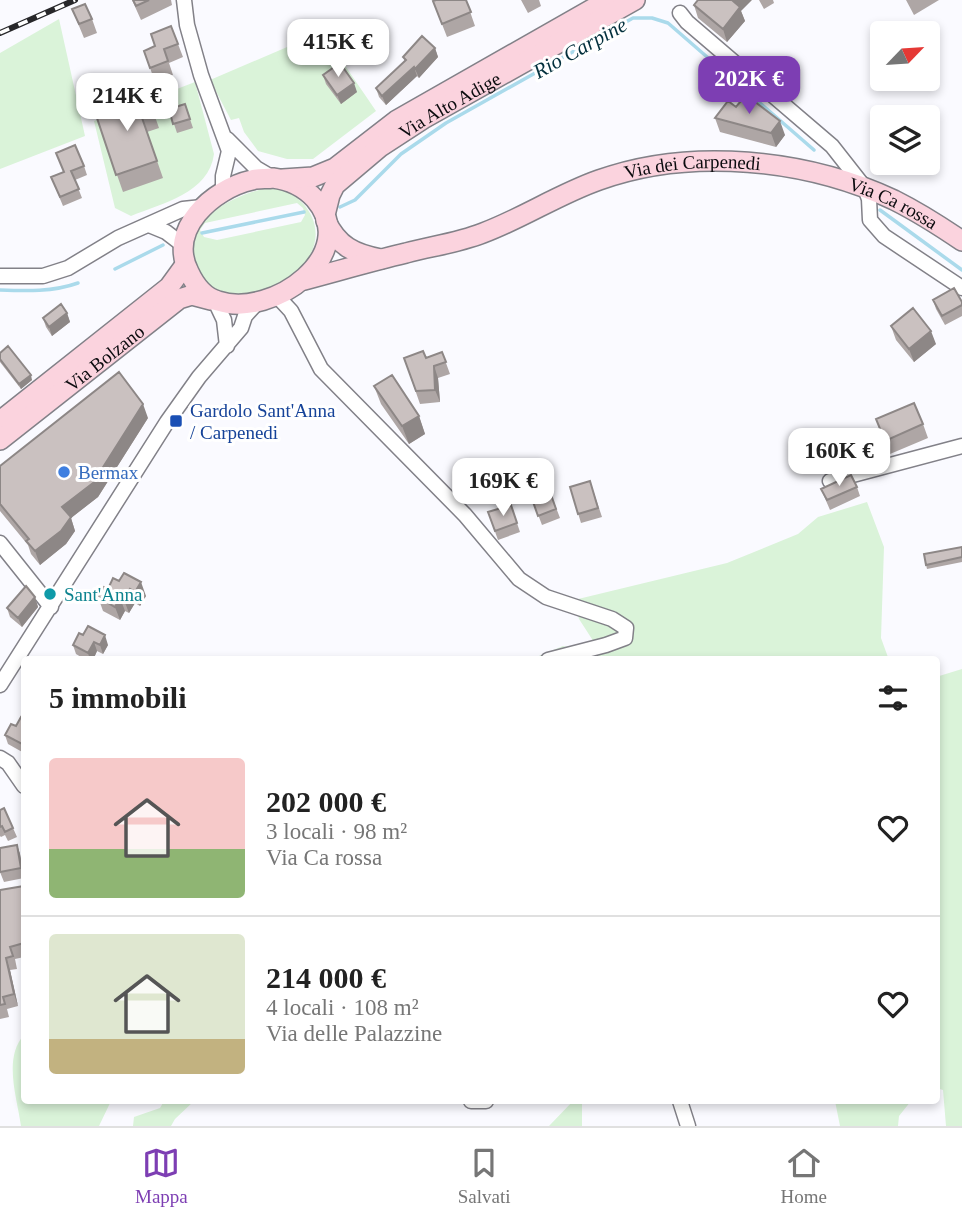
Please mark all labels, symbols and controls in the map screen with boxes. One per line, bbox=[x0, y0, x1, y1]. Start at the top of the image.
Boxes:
water label: Rio Carpine bbox=[528, 12, 631, 84]
pin: 415K € bbox=[281, 20, 395, 79]
north arrow bbox=[870, 21, 940, 91]
map controls bbox=[870, 21, 940, 175]
text: 415K € bbox=[303, 29, 373, 54]
pin: 202K € bbox=[692, 57, 806, 116]
text: 202K € bbox=[714, 66, 784, 91]
street label: Via Alto Adige bbox=[395, 68, 504, 143]
pin: 214K € bbox=[70, 74, 184, 133]
text: 214K € bbox=[92, 83, 162, 108]
button: layers bbox=[870, 105, 940, 175]
street label: Via dei Carpenedi bbox=[622, 151, 762, 183]
street label: Via Ca rossa bbox=[846, 173, 942, 234]
street label: Via Bolzano bbox=[61, 321, 148, 396]
place label: Gardolo Sant'Anna / Carpenedi bbox=[190, 400, 336, 443]
marker: Gardolo Sant'Anna / Carpenedi bbox=[168, 413, 184, 429]
pin: 160K € bbox=[782, 428, 896, 488]
text: 160K € bbox=[804, 438, 874, 463]
pin: 169K € bbox=[446, 458, 560, 518]
place label: Bermax bbox=[78, 462, 139, 483]
marker: Bermax bbox=[56, 464, 72, 480]
text: 169K € bbox=[468, 468, 538, 493]
place label: Sant'Anna bbox=[64, 584, 143, 605]
marker: Sant'Anna bbox=[42, 586, 58, 602]
icon: filters bbox=[874, 679, 912, 717]
text: 5 immobili bbox=[49, 681, 187, 714]
text: 202 000 € bbox=[266, 785, 386, 818]
icon: home bbox=[105, 786, 189, 870]
icon: heart bbox=[874, 809, 912, 847]
text: 3 locali · 98 m² bbox=[266, 819, 407, 844]
text: Via Ca rossa bbox=[266, 845, 382, 870]
text: 214 000 € bbox=[266, 961, 386, 994]
icon: home bbox=[105, 962, 189, 1046]
icon: heart bbox=[874, 985, 912, 1023]
text: 4 locali · 108 m² bbox=[266, 995, 419, 1020]
text: Via delle Palazzine bbox=[266, 1021, 442, 1046]
tab: Mappa bbox=[135, 1144, 188, 1208]
tab: Salvati bbox=[458, 1144, 511, 1208]
tab: Home bbox=[781, 1144, 827, 1208]

